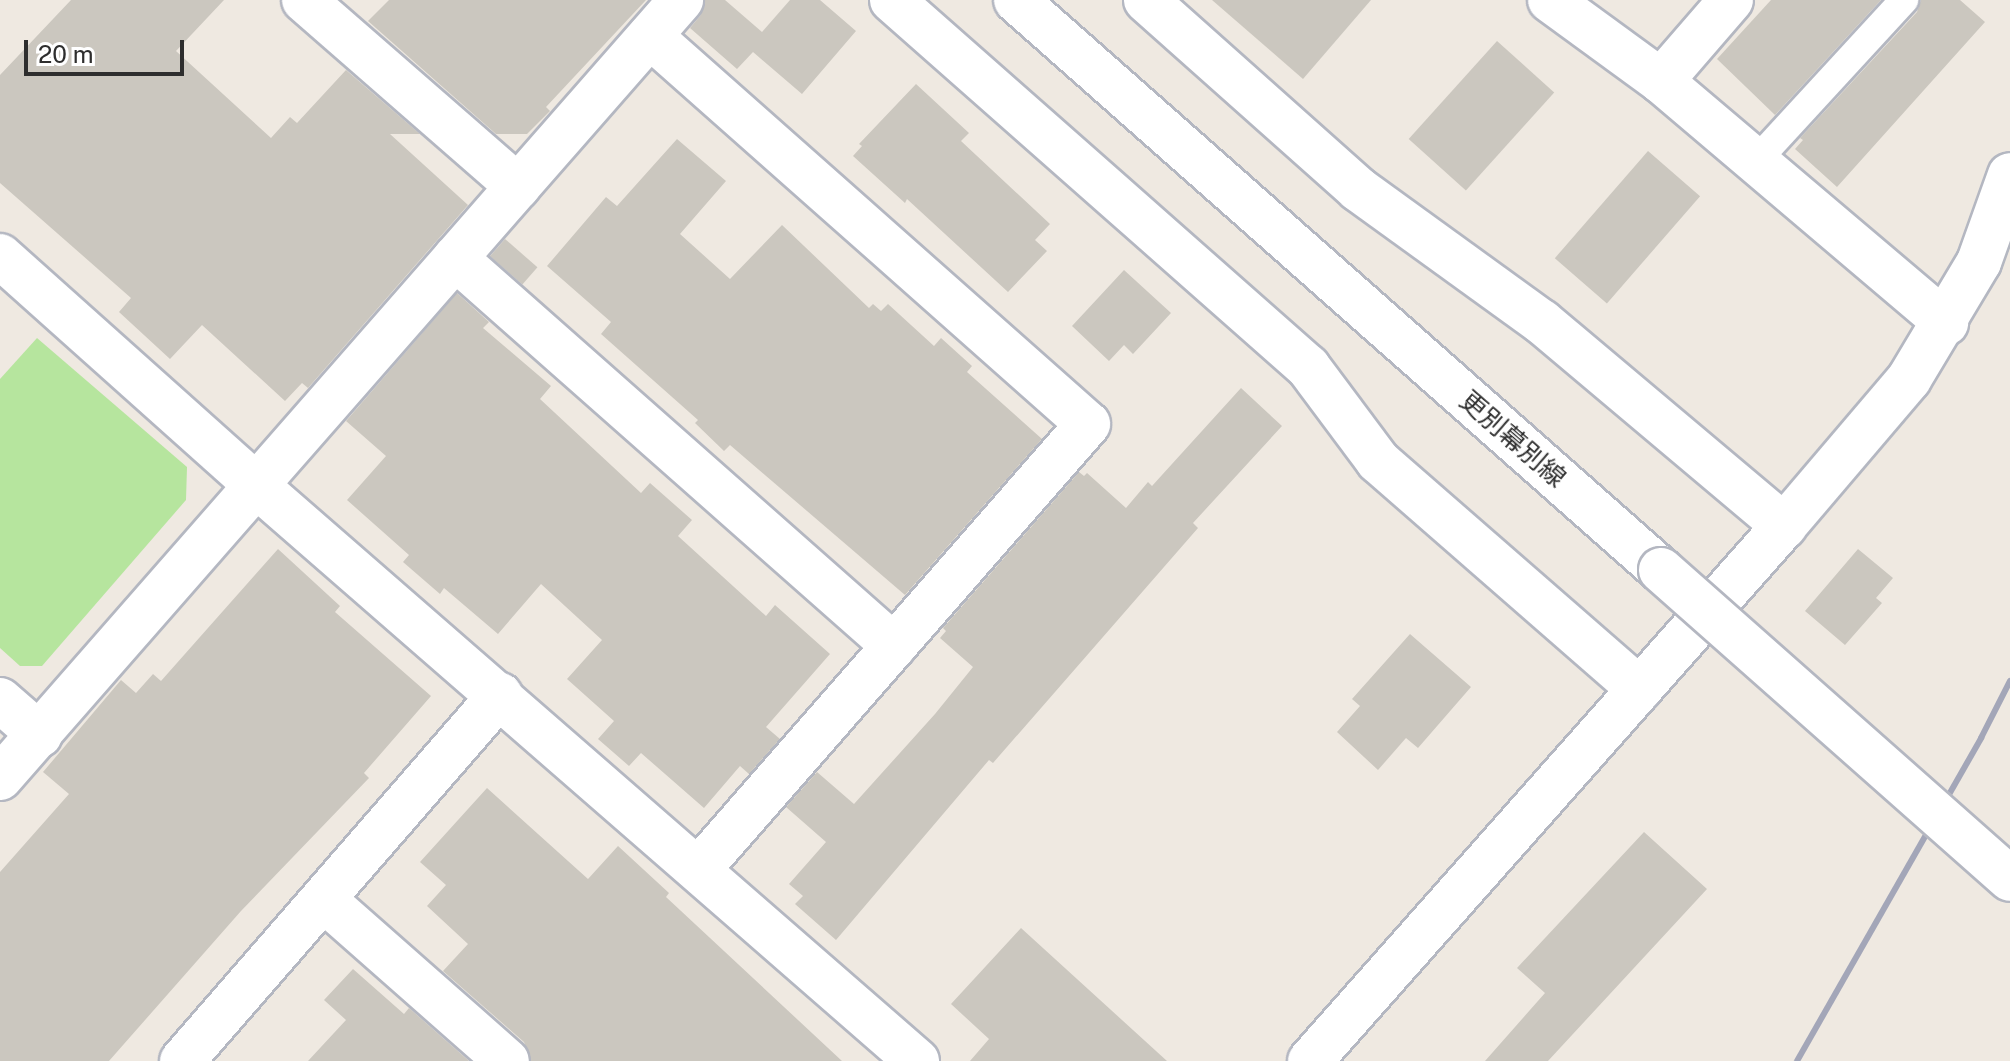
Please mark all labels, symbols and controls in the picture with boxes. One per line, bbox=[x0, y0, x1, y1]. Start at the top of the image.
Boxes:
scale bar bbox=[28, 24, 188, 74]
text: 20 m bbox=[38, 40, 94, 68]
street label: 更別幕別線 bbox=[1454, 385, 1572, 493]

